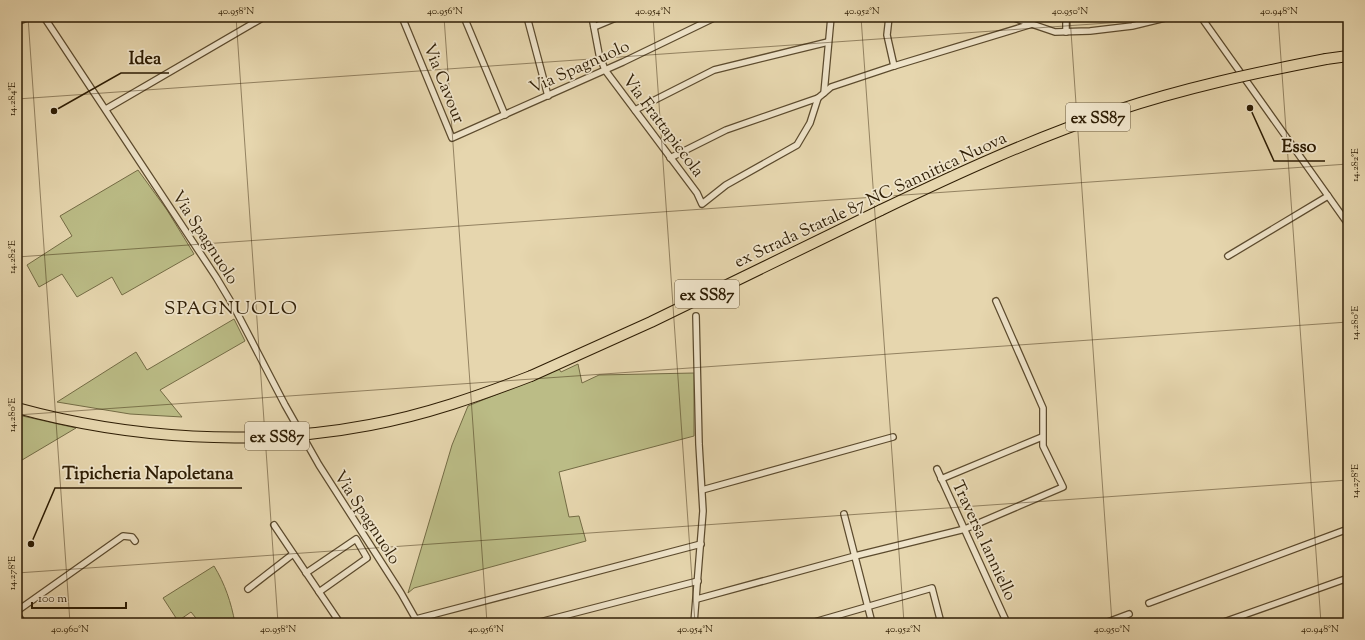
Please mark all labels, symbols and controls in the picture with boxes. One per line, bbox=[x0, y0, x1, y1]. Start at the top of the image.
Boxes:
text: 40.958°N bbox=[218, 4, 254, 19]
text: 40.956°N bbox=[427, 4, 463, 19]
text: 40.954°N bbox=[635, 4, 671, 19]
text: 40.952°N bbox=[844, 4, 880, 19]
text: 40.950°N bbox=[1052, 4, 1088, 19]
text: 40.948°N bbox=[1260, 4, 1298, 19]
street label: Via Spagnuolo bbox=[526, 35, 634, 101]
street label: Via Cavour bbox=[416, 40, 470, 128]
callout: Idea bbox=[121, 43, 169, 73]
text: Idea bbox=[129, 47, 162, 73]
street label: Via Frattapiccola bbox=[616, 70, 709, 183]
text: 14.284°E bbox=[5, 82, 20, 116]
road number: ex SS87 bbox=[1066, 103, 1130, 131]
street label: ex Strada Statale 87 NC Sannitica Nuova bbox=[731, 127, 1011, 275]
callout: Esso bbox=[1274, 131, 1325, 161]
text: Esso bbox=[1282, 135, 1317, 161]
text: 14.282°E bbox=[1348, 148, 1363, 182]
street label: Via Spagnuolo bbox=[165, 187, 244, 290]
text: 14.282°E bbox=[5, 240, 20, 274]
road number: ex SS87 bbox=[675, 280, 739, 308]
district label: SPAGNUOLO bbox=[164, 296, 298, 323]
text: 14.280°E bbox=[1348, 306, 1363, 340]
text: 14.280°E bbox=[5, 398, 20, 432]
road number: ex SS87 bbox=[245, 422, 309, 450]
callout: Tipicheria Napoletana bbox=[55, 458, 242, 488]
text: Tipicheria Napoletana bbox=[62, 462, 234, 488]
text: 14.278°E bbox=[1348, 464, 1363, 498]
street label: Via Spagnuolo bbox=[327, 467, 406, 570]
street label: Traversa Ianniello bbox=[945, 477, 1022, 605]
text: 14.278°E bbox=[5, 556, 20, 590]
scale bar bbox=[32, 584, 126, 610]
text: 100 m bbox=[38, 590, 67, 608]
text: 40.960°N bbox=[51, 622, 89, 637]
text: 40.958°N bbox=[260, 622, 296, 637]
text: 40.956°N bbox=[468, 622, 504, 637]
text: 40.954°N bbox=[677, 622, 713, 637]
text: 40.952°N bbox=[885, 622, 921, 637]
text: 40.950°N bbox=[1094, 622, 1130, 637]
text: 40.948°N bbox=[1301, 622, 1339, 637]

